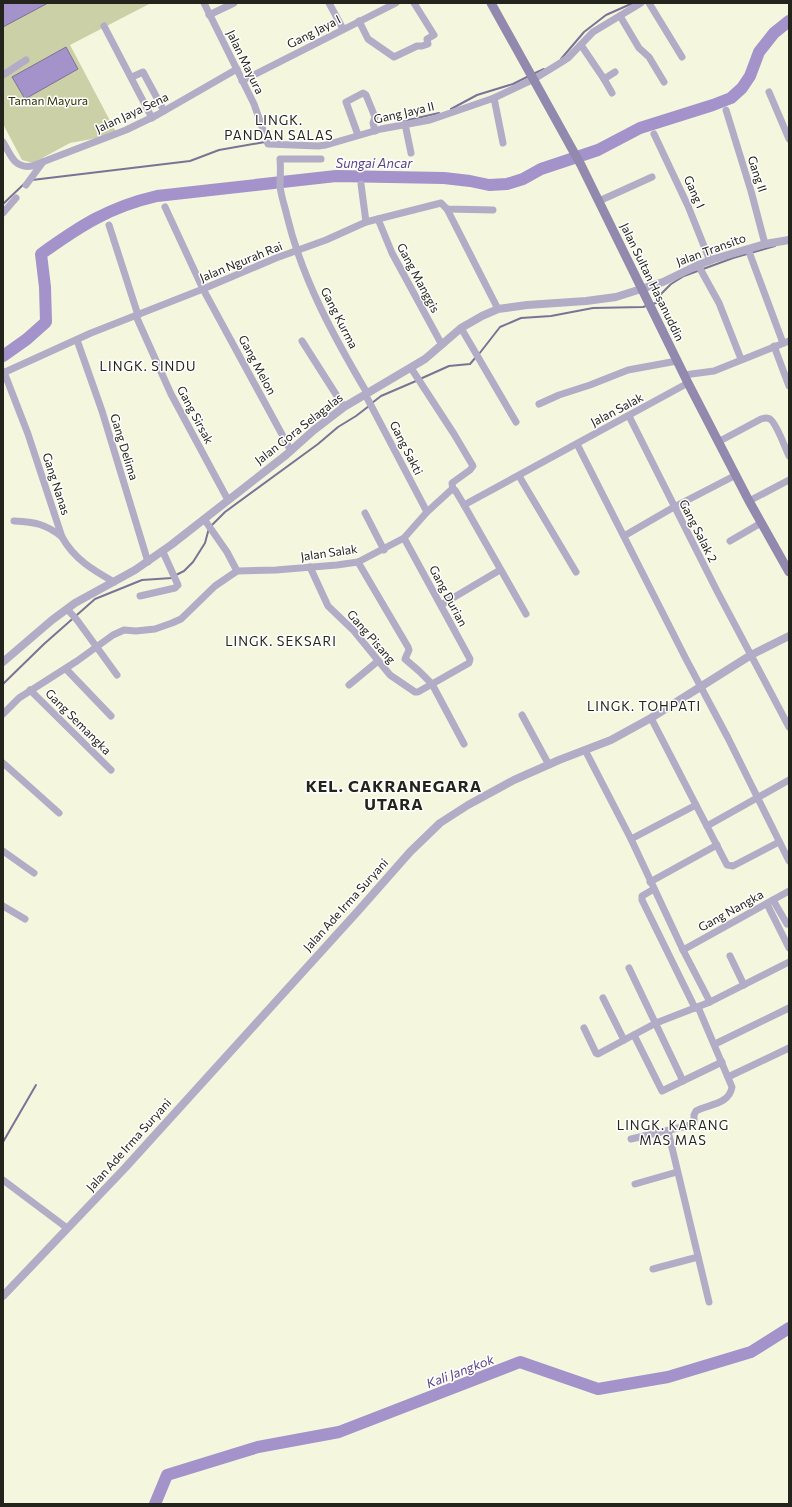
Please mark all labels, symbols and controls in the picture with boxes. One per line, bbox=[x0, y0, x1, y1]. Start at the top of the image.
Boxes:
street label: Gang Jaya I bbox=[284, 12, 343, 51]
street label: Jalan Mayura bbox=[223, 27, 267, 96]
street label: Jalan Jaya Sena bbox=[93, 89, 171, 136]
park label: Taman Mayura bbox=[8, 93, 88, 107]
street label: Gang Jaya II bbox=[372, 98, 436, 127]
district label: LINGK. PANDAN SALAS bbox=[224, 112, 334, 143]
street label: Gang II bbox=[746, 154, 770, 194]
water label: Sungai Ancar bbox=[336, 155, 413, 171]
street label: Gang I bbox=[682, 173, 708, 210]
street label: Jalan Sultan Hasanuddin bbox=[617, 220, 688, 343]
street label: Jalan Transito bbox=[674, 230, 748, 269]
street label: Jalan Ngurah Rai bbox=[197, 238, 284, 285]
street label: Gang Manggis bbox=[395, 240, 443, 315]
street label: Gang Kurma bbox=[318, 285, 361, 351]
street label: Gang Melon bbox=[236, 332, 279, 397]
district label: LINGK. SINDU bbox=[100, 358, 196, 374]
street label: Gang Sirsak bbox=[175, 383, 217, 446]
street label: Jalan Salak bbox=[588, 389, 646, 430]
street label: Jalan Gora Selagalas bbox=[252, 390, 346, 468]
street label: Gang Delima bbox=[108, 412, 142, 482]
street label: Gang Sakti bbox=[387, 418, 426, 477]
street label: Gang Nanas bbox=[40, 451, 74, 517]
street label: Gang Salak 2 bbox=[677, 497, 721, 565]
street label: Jalan Salak bbox=[299, 541, 359, 564]
street label: Gang Durian bbox=[427, 563, 471, 629]
street label: Gang Pisang bbox=[345, 607, 399, 666]
district label: LINGK. SEKSARI bbox=[225, 633, 337, 649]
street label: Gang Semangka bbox=[43, 686, 114, 757]
district label: LINGK. TOHPATI bbox=[587, 698, 701, 714]
district label: KEL. CAKRANEGARA UTARA bbox=[306, 776, 482, 813]
street label: Jalan Ade Irma Suryani bbox=[300, 855, 391, 954]
street label: Gang Nangka bbox=[696, 886, 766, 934]
street label: Jalan Ade Irma Suryani bbox=[83, 1095, 174, 1194]
district label: LINGK. KARANG MAS MAS bbox=[617, 1117, 729, 1148]
water label: Kali Jangkok bbox=[424, 1350, 497, 1391]

